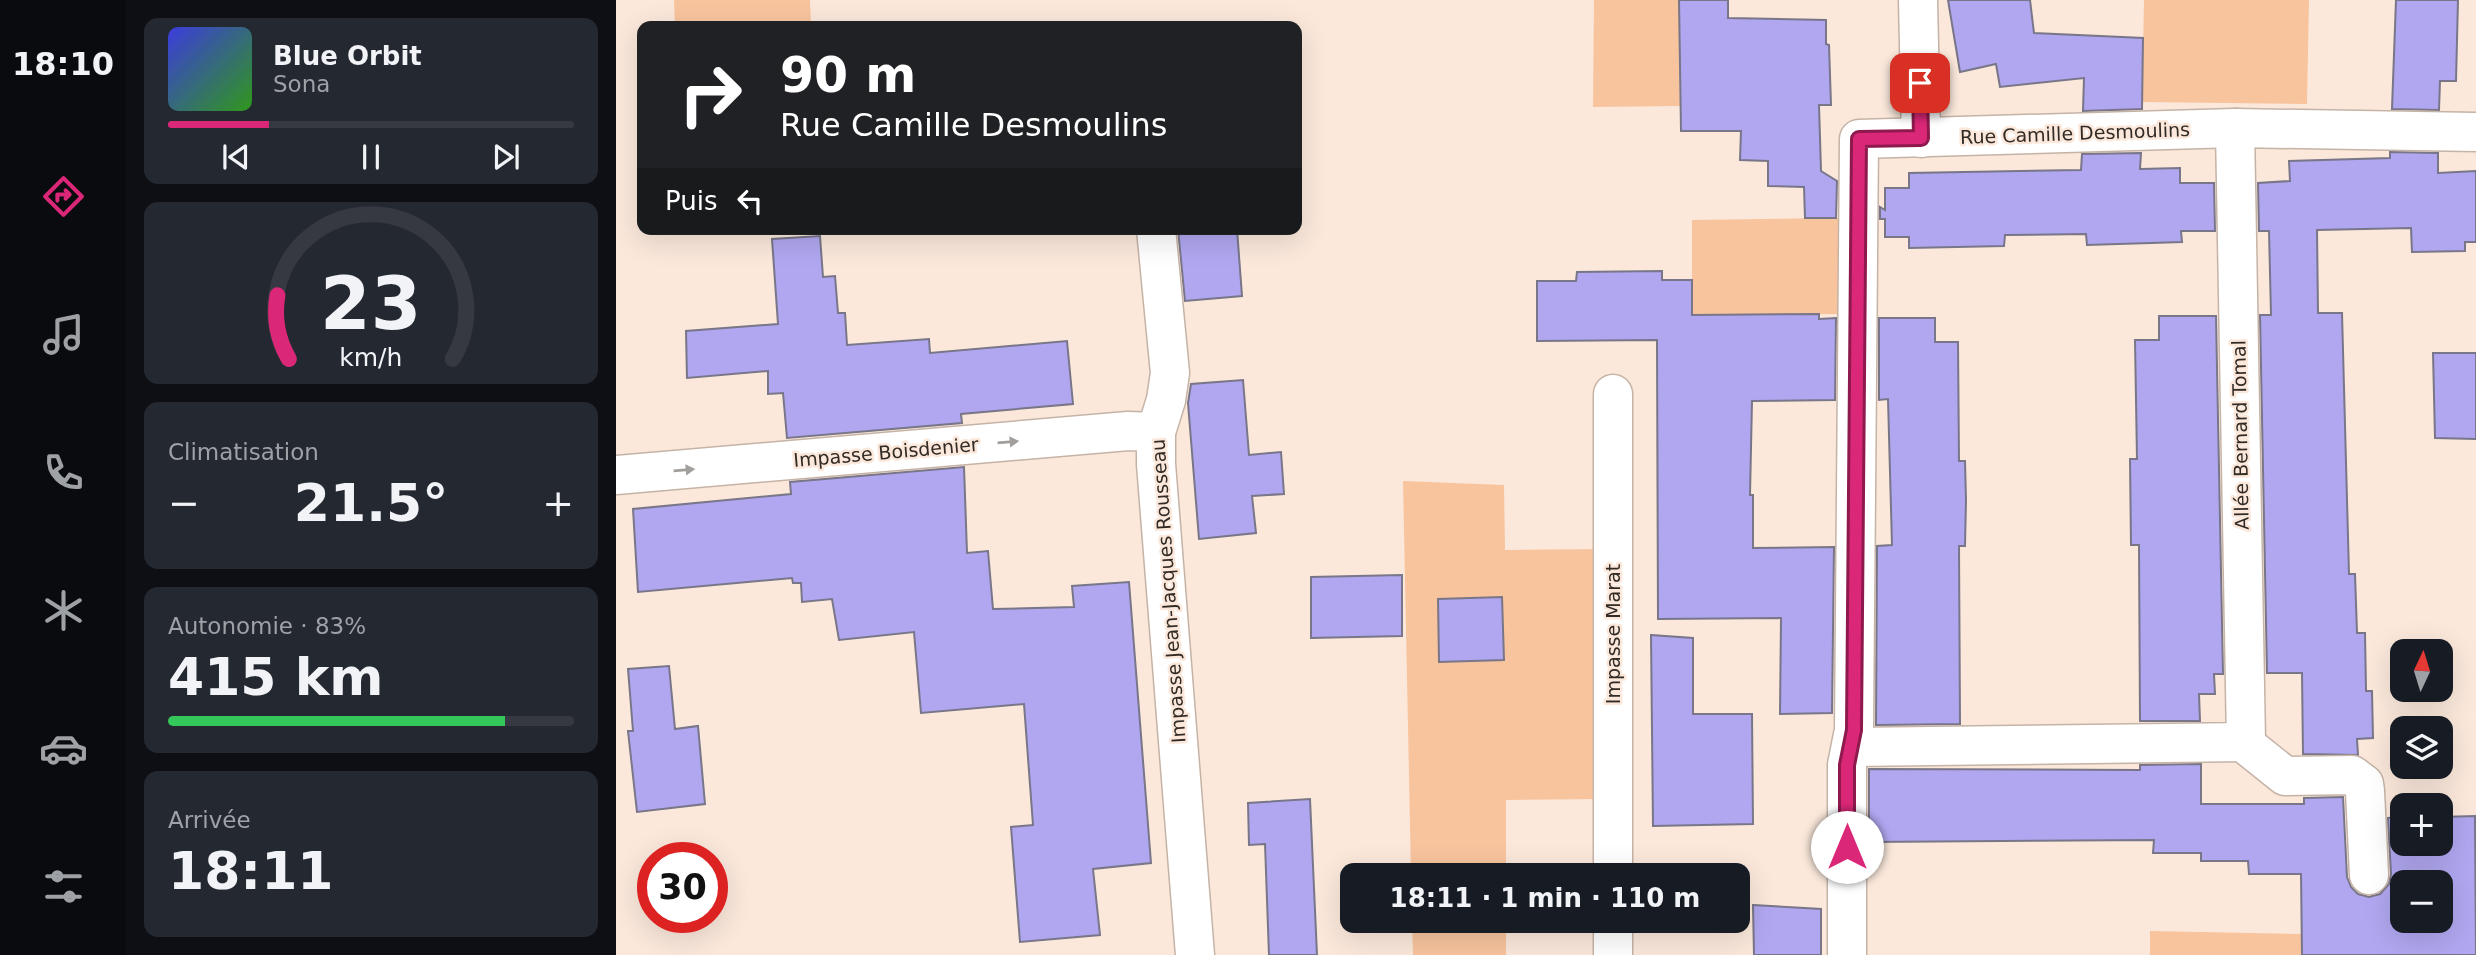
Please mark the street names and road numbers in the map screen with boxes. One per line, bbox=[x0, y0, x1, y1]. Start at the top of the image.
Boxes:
street label: Rue Camille Desmoulins bbox=[1960, 118, 2190, 148]
street label: Allée Bernard Tomal bbox=[2227, 340, 2253, 530]
street label: Impasse Boisdenier bbox=[793, 433, 980, 471]
street label: Impasse Jean-Jacques Rousseau bbox=[1146, 438, 1190, 744]
street label: Impasse Marat bbox=[1602, 564, 1624, 704]

